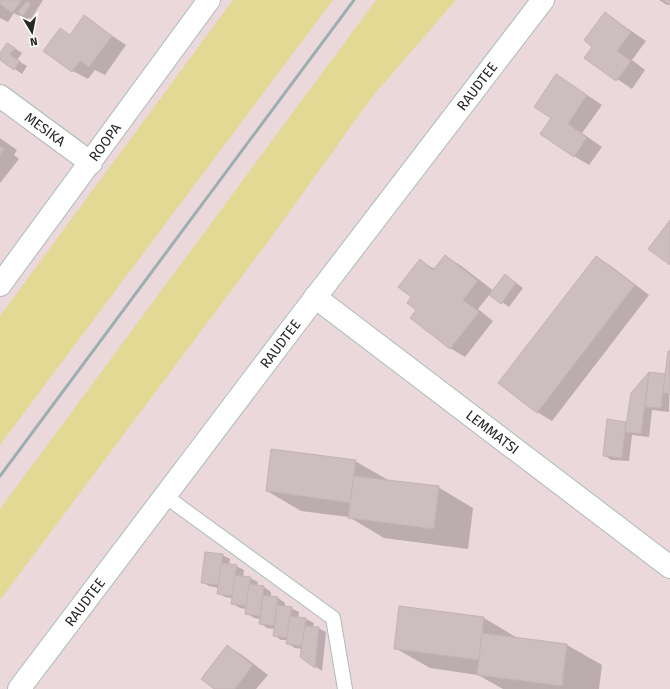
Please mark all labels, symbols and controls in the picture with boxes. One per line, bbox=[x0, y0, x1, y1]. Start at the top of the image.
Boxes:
north arrow bbox=[12, 12, 52, 52]
text: N bbox=[29, 34, 38, 48]
street label: RAUDTEE bbox=[453, 59, 501, 114]
street label: MESIKA bbox=[21, 109, 69, 150]
street label: ROOPA bbox=[85, 120, 124, 165]
street label: RAUDTEE bbox=[256, 316, 304, 371]
street label: LEMMATSI bbox=[463, 406, 522, 458]
street label: RAUDTEE bbox=[61, 574, 109, 630]

